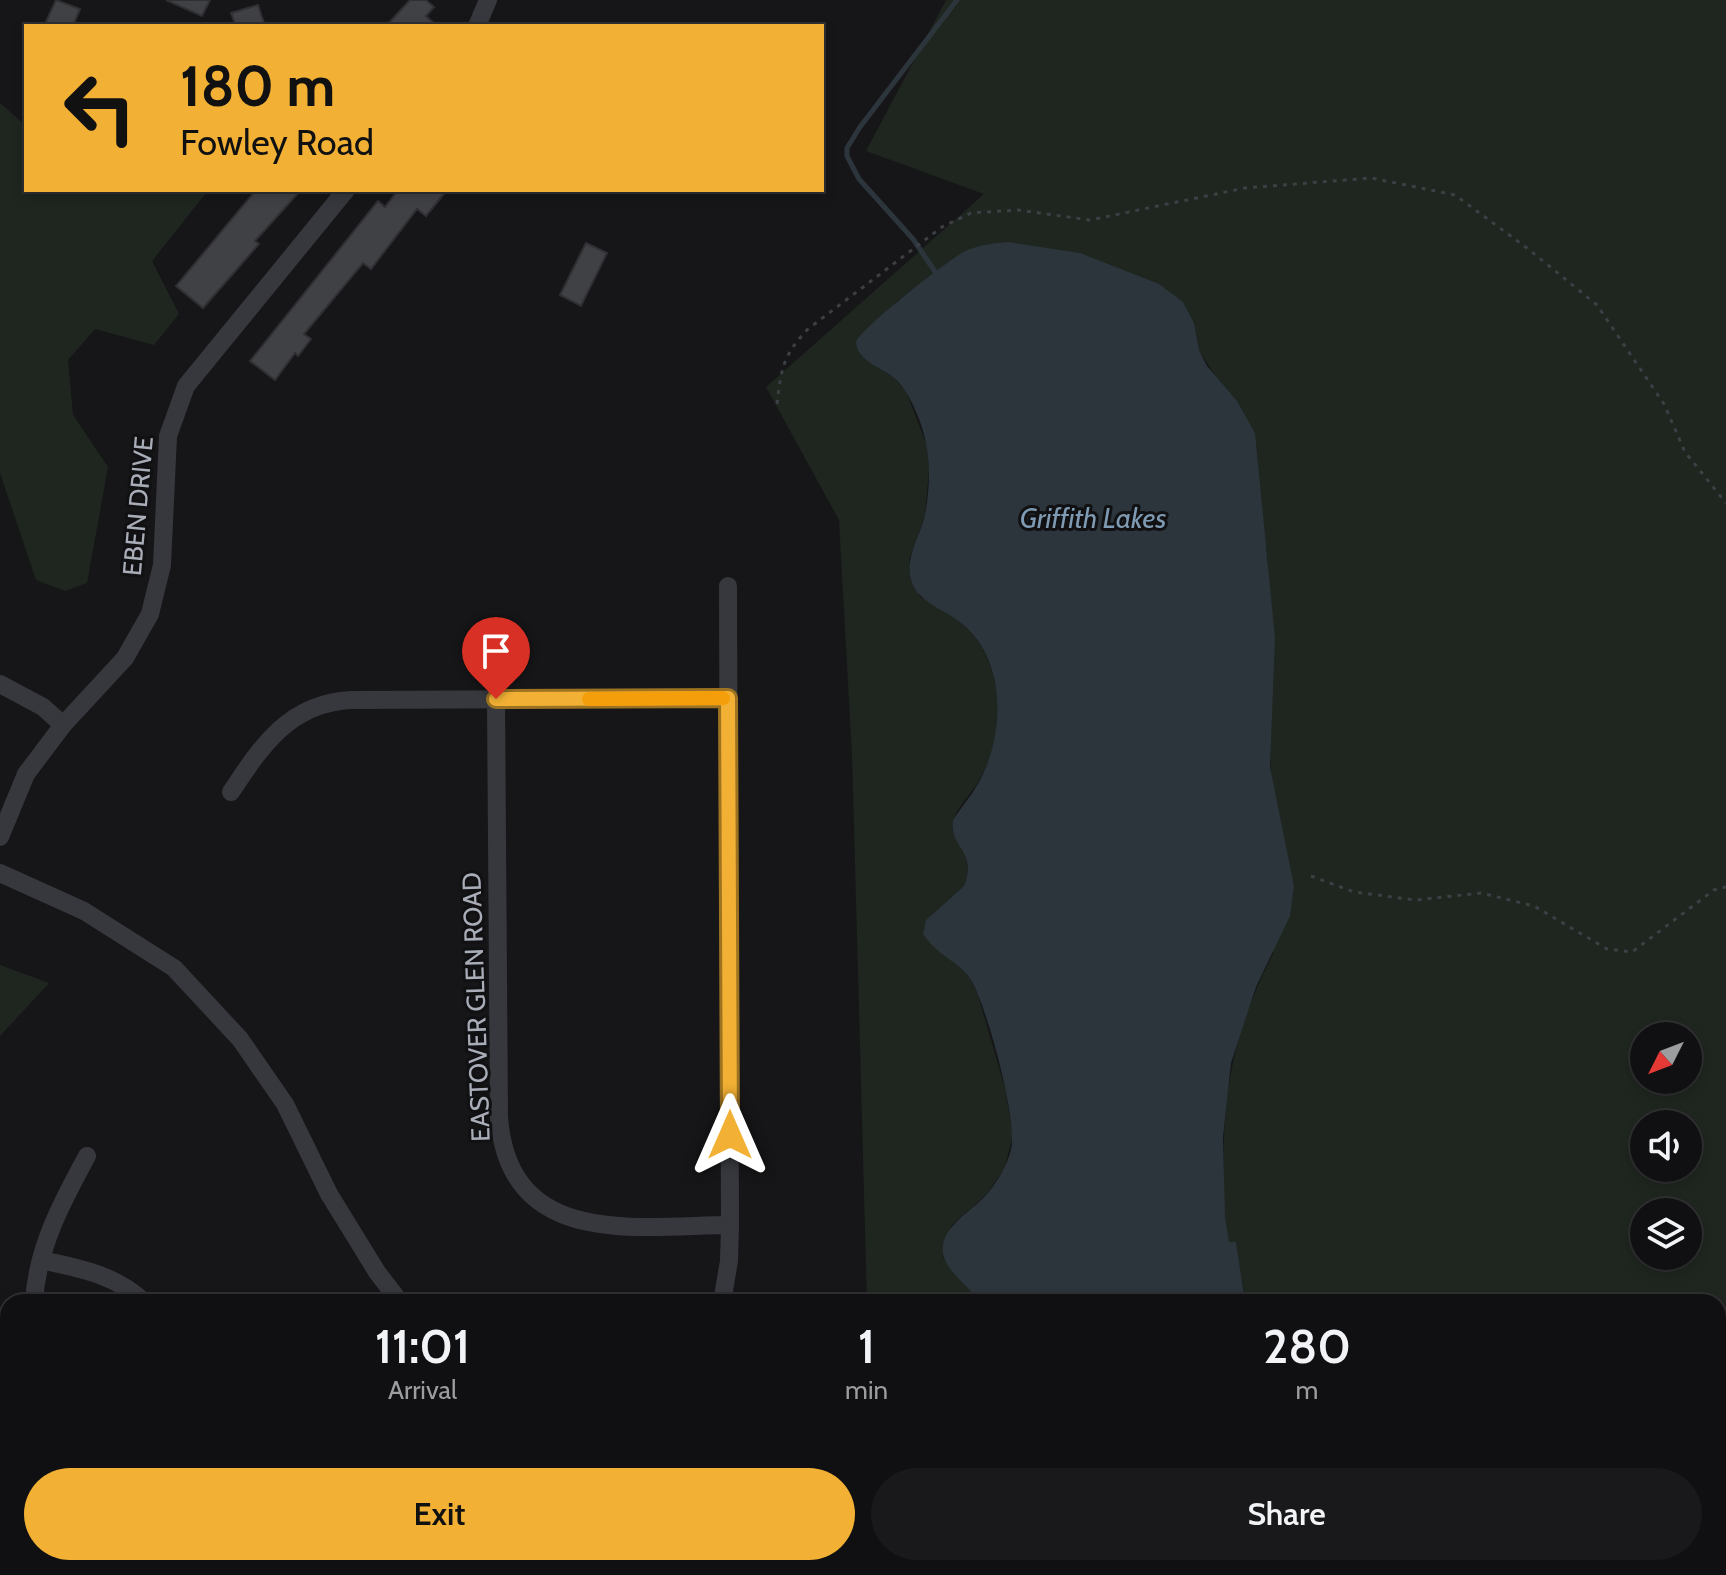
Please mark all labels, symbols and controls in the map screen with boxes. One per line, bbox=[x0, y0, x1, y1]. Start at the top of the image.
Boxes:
text: 180 m bbox=[180, 52, 335, 120]
icon: left bbox=[48, 56, 152, 160]
text: Fowley Road bbox=[180, 120, 374, 164]
street label: EBEN DRIVE bbox=[116, 435, 160, 577]
water label: Griffith Lakes bbox=[1020, 501, 1166, 535]
pin bbox=[462, 617, 530, 699]
icon: arrive bbox=[474, 629, 518, 673]
street label: EASTOVER GLEN ROAD bbox=[455, 872, 497, 1142]
north arrow bbox=[1630, 1022, 1702, 1094]
map controls bbox=[1630, 1022, 1702, 1270]
position arrow bbox=[688, 1093, 772, 1177]
button: sound bbox=[1630, 1110, 1702, 1182]
button: layers bbox=[1630, 1198, 1702, 1270]
text: 11:01 bbox=[375, 1317, 470, 1375]
text: 1 bbox=[858, 1317, 875, 1375]
text: 280 bbox=[1263, 1317, 1351, 1375]
text: Arrival bbox=[388, 1374, 457, 1406]
text: min bbox=[845, 1374, 888, 1406]
text: m bbox=[1296, 1374, 1318, 1406]
button: Exit bbox=[24, 1468, 855, 1560]
button: Share bbox=[871, 1468, 1702, 1560]

